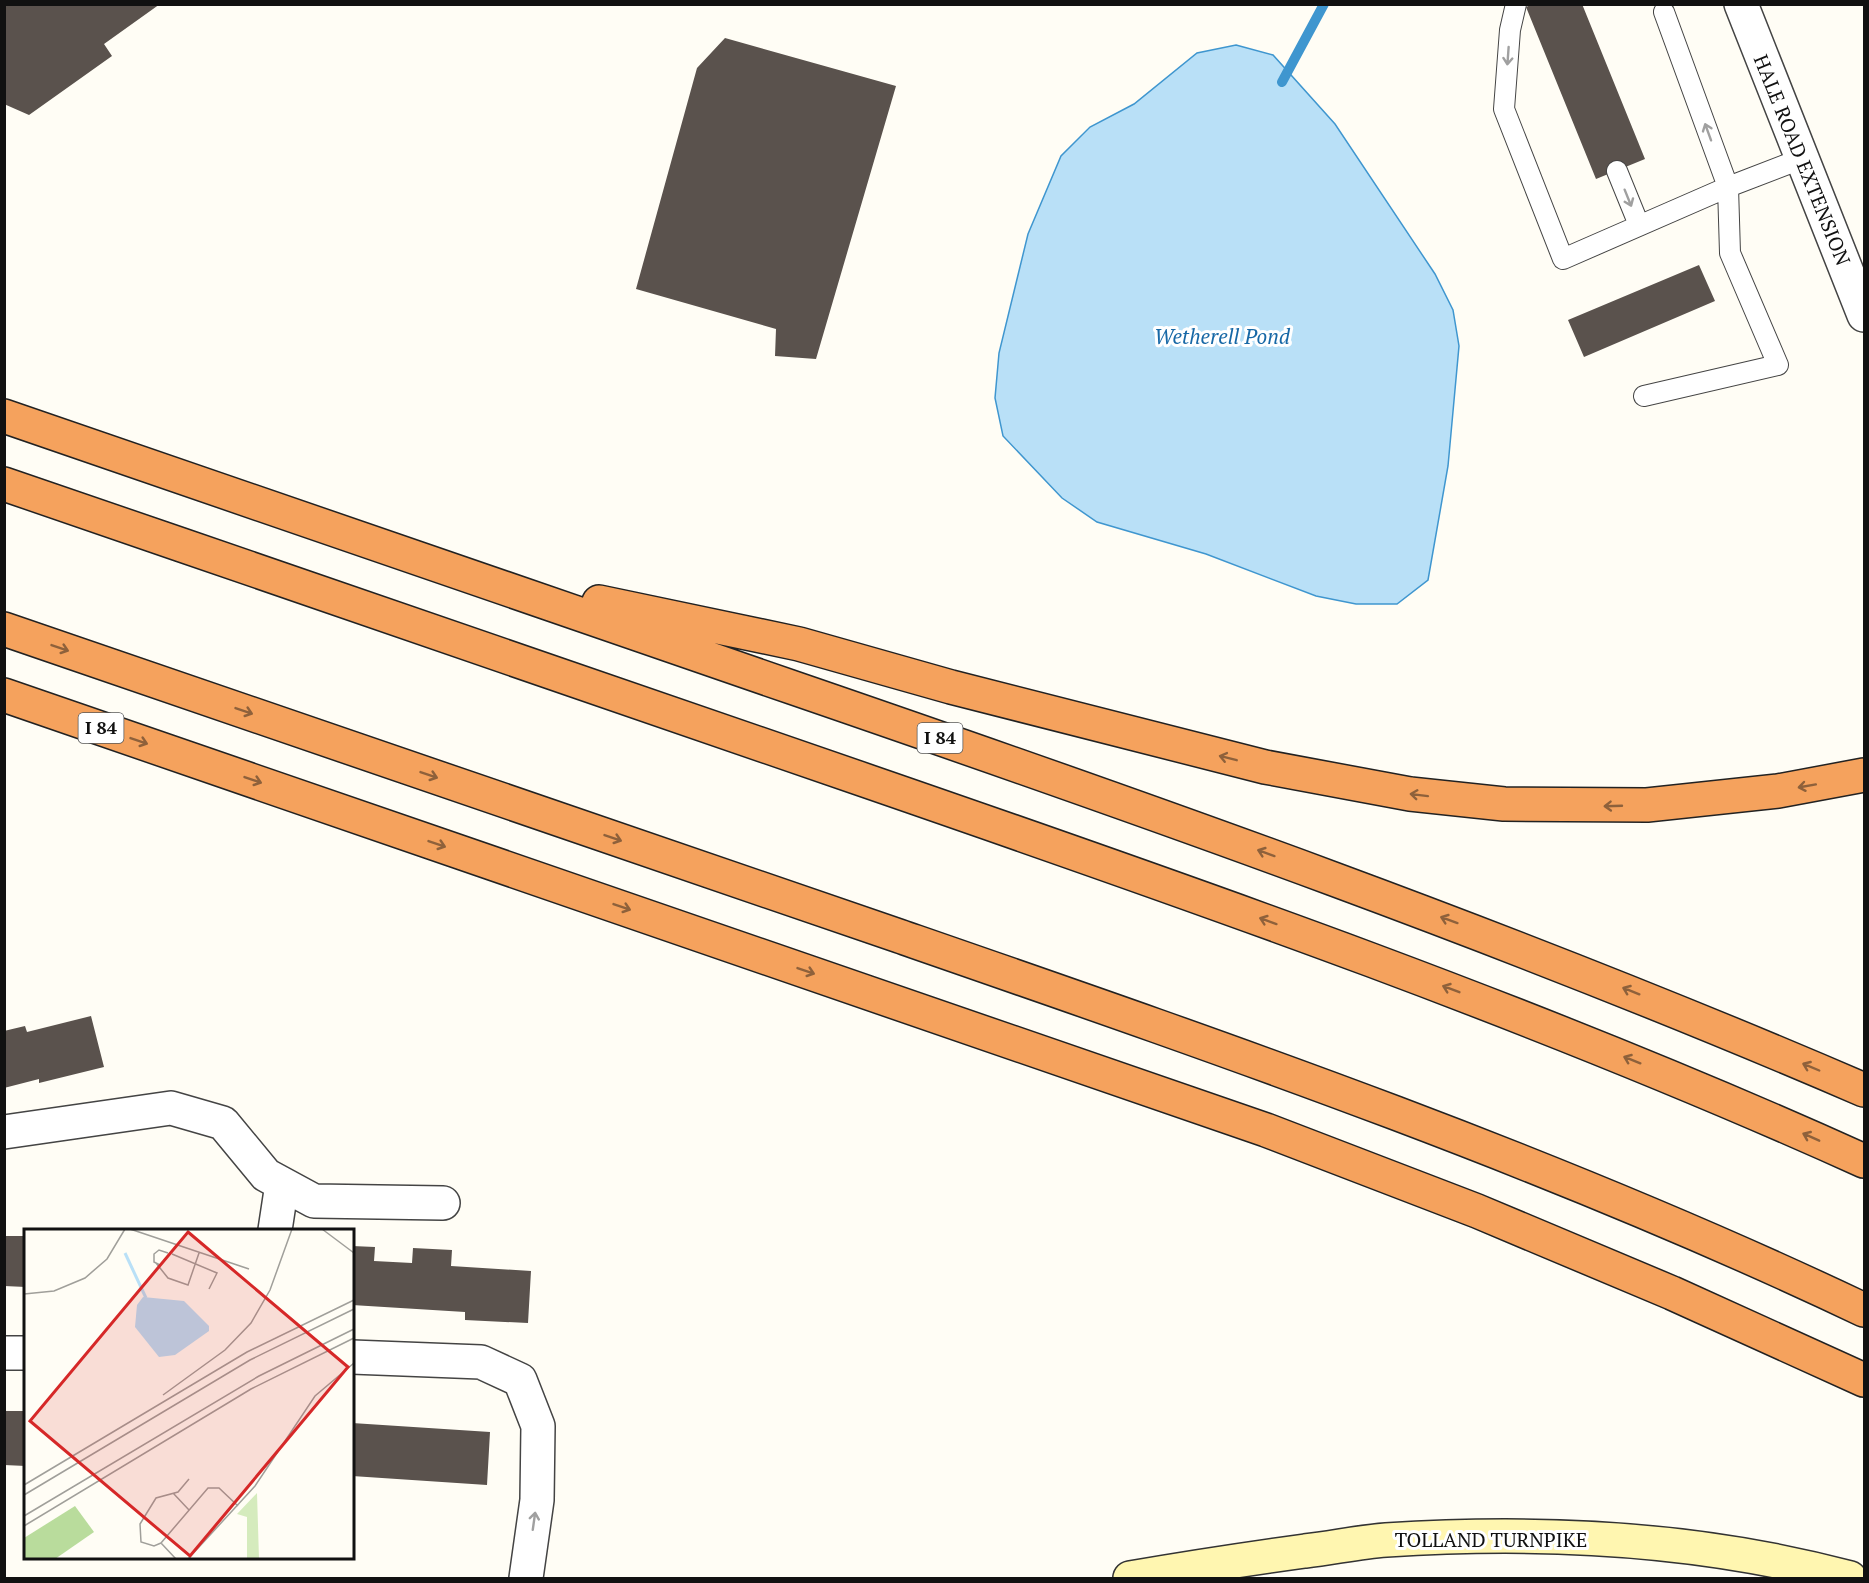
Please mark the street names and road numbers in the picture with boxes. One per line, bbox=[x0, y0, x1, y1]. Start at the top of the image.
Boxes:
street label: HALE ROAD EXTENSION bbox=[1748, 50, 1857, 270]
road number: I 84 bbox=[78, 713, 124, 743]
road number: I 84 bbox=[918, 723, 962, 753]
street label: TOLLAND TURNPIKE bbox=[1395, 1526, 1587, 1553]

